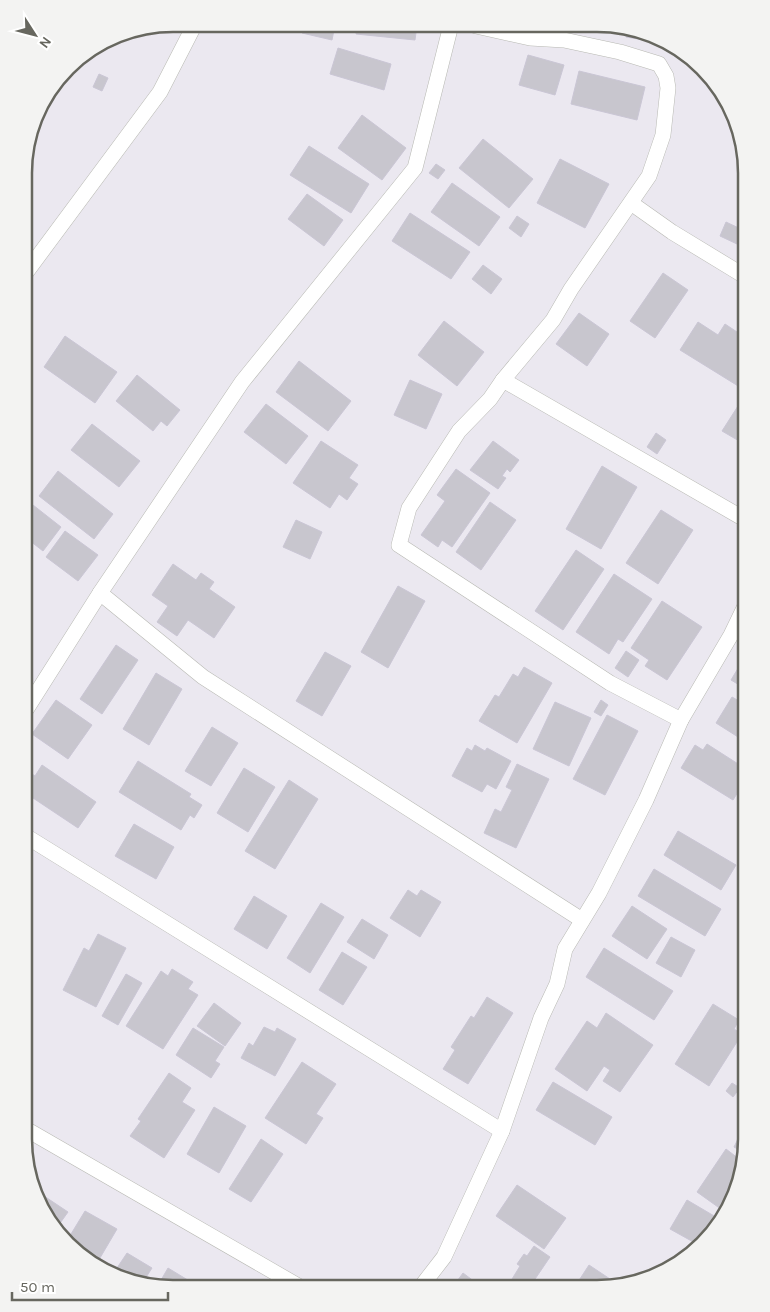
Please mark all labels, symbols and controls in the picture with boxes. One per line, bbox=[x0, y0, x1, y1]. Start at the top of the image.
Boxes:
north arrow bbox=[10, 10, 60, 60]
text: N bbox=[35, 33, 55, 51]
scale bar bbox=[12, 1270, 169, 1302]
text: 50 m bbox=[20, 1278, 55, 1296]

